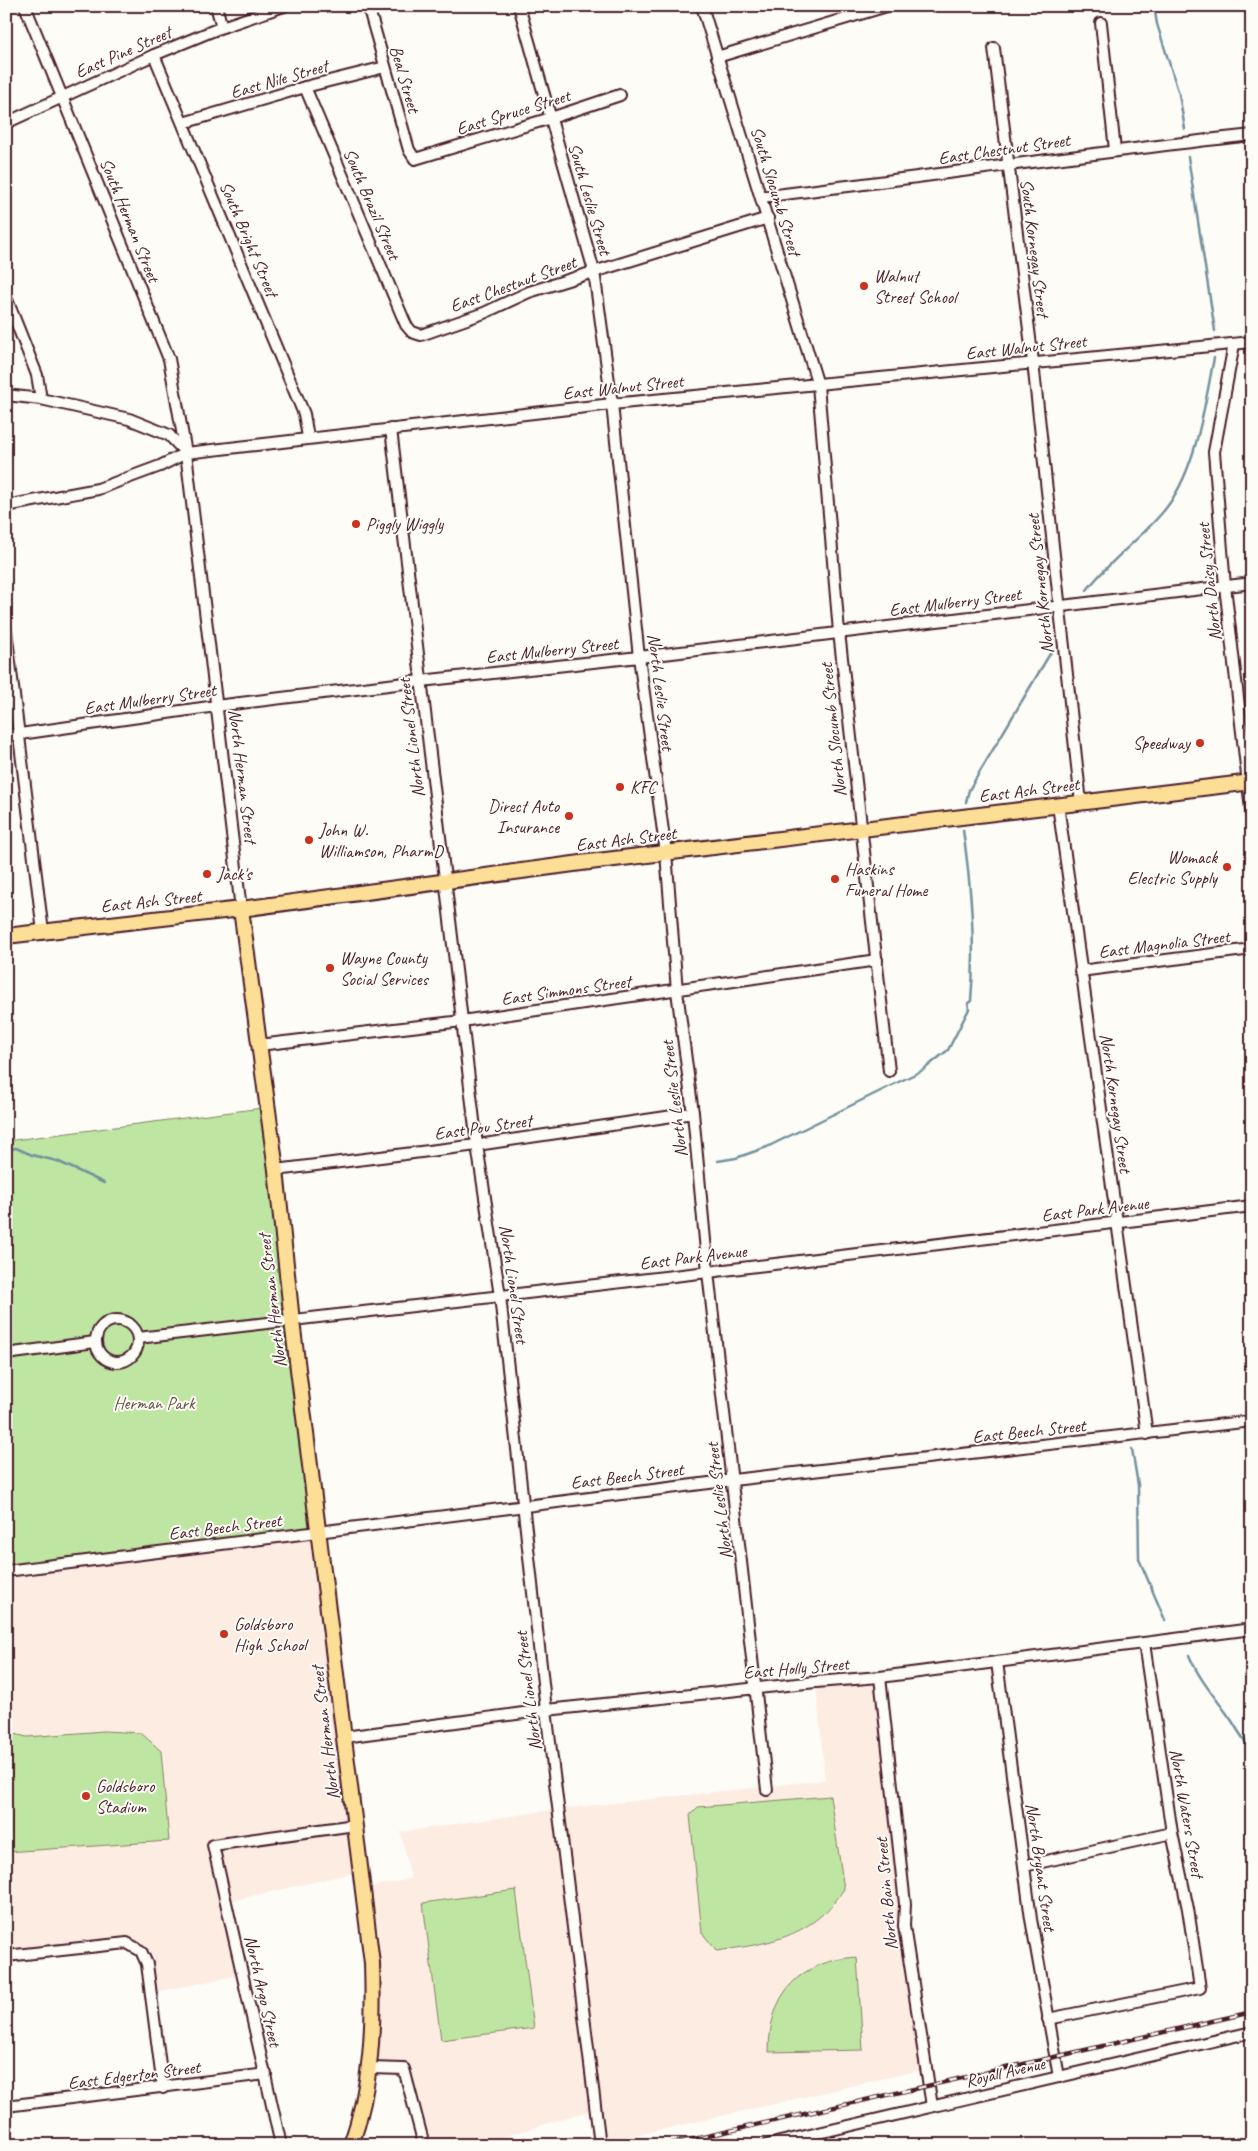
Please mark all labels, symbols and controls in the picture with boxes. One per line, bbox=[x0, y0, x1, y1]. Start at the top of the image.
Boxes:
street label: East Pine Street bbox=[72, 20, 177, 83]
street label: Beal Street bbox=[385, 43, 426, 117]
street label: East Nile Street bbox=[228, 54, 333, 103]
street label: East Spruce Street bbox=[453, 84, 575, 140]
street label: South Slocumb Street bbox=[746, 124, 807, 261]
street label: East Chestnut Street bbox=[937, 129, 1073, 169]
street label: South Leslie Street bbox=[564, 141, 617, 259]
street label: South Brazil Street bbox=[339, 145, 406, 265]
street label: South Herman Street bbox=[95, 155, 166, 287]
street label: South Bright Street bbox=[215, 178, 284, 303]
street label: South Kornegay Street bbox=[1016, 178, 1055, 321]
street label: East Chestnut Street bbox=[447, 250, 581, 317]
place label: Walnut Street School bbox=[874, 265, 959, 308]
marker: Walnut Street School bbox=[858, 280, 870, 292]
street label: East Walnut Street bbox=[965, 330, 1089, 364]
street label: East Walnut Street bbox=[562, 370, 686, 404]
street label: North Kornegay Street bbox=[1022, 511, 1058, 655]
place label: Piggly Wiggly bbox=[366, 513, 445, 535]
marker: Piggly Wiggly bbox=[350, 518, 362, 530]
street label: North Daisy Street bbox=[1192, 520, 1226, 642]
street label: East Mulberry Street bbox=[888, 583, 1024, 621]
street label: East Mulberry Street bbox=[485, 632, 621, 668]
street label: North Leslie Street bbox=[643, 632, 679, 754]
street label: North Slocumb Street bbox=[815, 660, 851, 798]
street label: North Lionel Street bbox=[393, 675, 429, 799]
street label: East Mulberry Street bbox=[83, 679, 219, 719]
street label: North Herman Street bbox=[224, 708, 262, 847]
place label: Speedway bbox=[1133, 732, 1192, 754]
marker: Speedway bbox=[1194, 737, 1206, 749]
street label: East Ash Street bbox=[978, 773, 1082, 807]
place label: KFC bbox=[630, 776, 659, 798]
marker: KFC bbox=[614, 781, 626, 793]
place label: Direct Auto Insurance bbox=[488, 795, 561, 838]
marker: Direct Auto Insurance bbox=[563, 810, 575, 822]
place label: John W. Williamson, PharmD bbox=[318, 819, 445, 862]
street label: East Ash Street bbox=[575, 822, 679, 856]
marker: John W. Williamson, PharmD bbox=[303, 834, 315, 846]
place label: Womack Electric Supply bbox=[1128, 846, 1219, 889]
place label: Haskins Funeral Home bbox=[845, 858, 928, 901]
marker: Womack Electric Supply bbox=[1221, 861, 1233, 873]
place label: Jack's bbox=[216, 863, 253, 885]
marker: Jack's bbox=[201, 868, 213, 880]
marker: Haskins Funeral Home bbox=[829, 873, 841, 885]
street label: East Ash Street bbox=[100, 885, 204, 917]
street label: East Magnolia Street bbox=[1097, 925, 1233, 963]
place label: Wayne County Social Services bbox=[340, 947, 430, 990]
marker: Wayne County Social Services bbox=[324, 962, 336, 974]
street label: East Simmons Street bbox=[500, 970, 635, 1010]
street label: North Kornegay Street bbox=[1095, 1032, 1137, 1176]
street label: North Leslie Street bbox=[656, 1037, 692, 1159]
street label: East Pou Street bbox=[433, 1109, 536, 1145]
street label: East Park Avenue bbox=[1040, 1191, 1151, 1226]
street label: North Lionel Street bbox=[495, 1223, 534, 1347]
street label: North Herman Street bbox=[253, 1230, 291, 1369]
street label: East Park Avenue bbox=[638, 1239, 749, 1274]
park label: Herman Park bbox=[113, 1392, 196, 1414]
street label: East Beech Street bbox=[972, 1414, 1088, 1448]
street label: North Leslie Street bbox=[701, 1439, 737, 1561]
street label: East Beech Street bbox=[569, 1458, 687, 1494]
street label: East Beech Street bbox=[167, 1509, 285, 1545]
place label: Goldsboro High School bbox=[234, 1613, 309, 1656]
marker: Goldsboro High School bbox=[218, 1628, 230, 1640]
street label: North Lionel Street bbox=[510, 1628, 546, 1752]
street label: East Holly Street bbox=[742, 1652, 852, 1684]
street label: North Herman Street bbox=[306, 1662, 344, 1801]
street label: North Waters Street bbox=[1165, 1747, 1210, 1882]
place label: Goldsboro Stadium bbox=[96, 1775, 156, 1818]
marker: Goldsboro Stadium bbox=[80, 1790, 92, 1802]
street label: North Bryant Street bbox=[1021, 1802, 1061, 1934]
street label: North Bain Street bbox=[870, 1835, 902, 1951]
street label: North Argo Street bbox=[240, 1933, 287, 2051]
street label: Royall Avenue bbox=[963, 2052, 1048, 2092]
street label: East Edgerton Street bbox=[67, 2056, 203, 2094]

